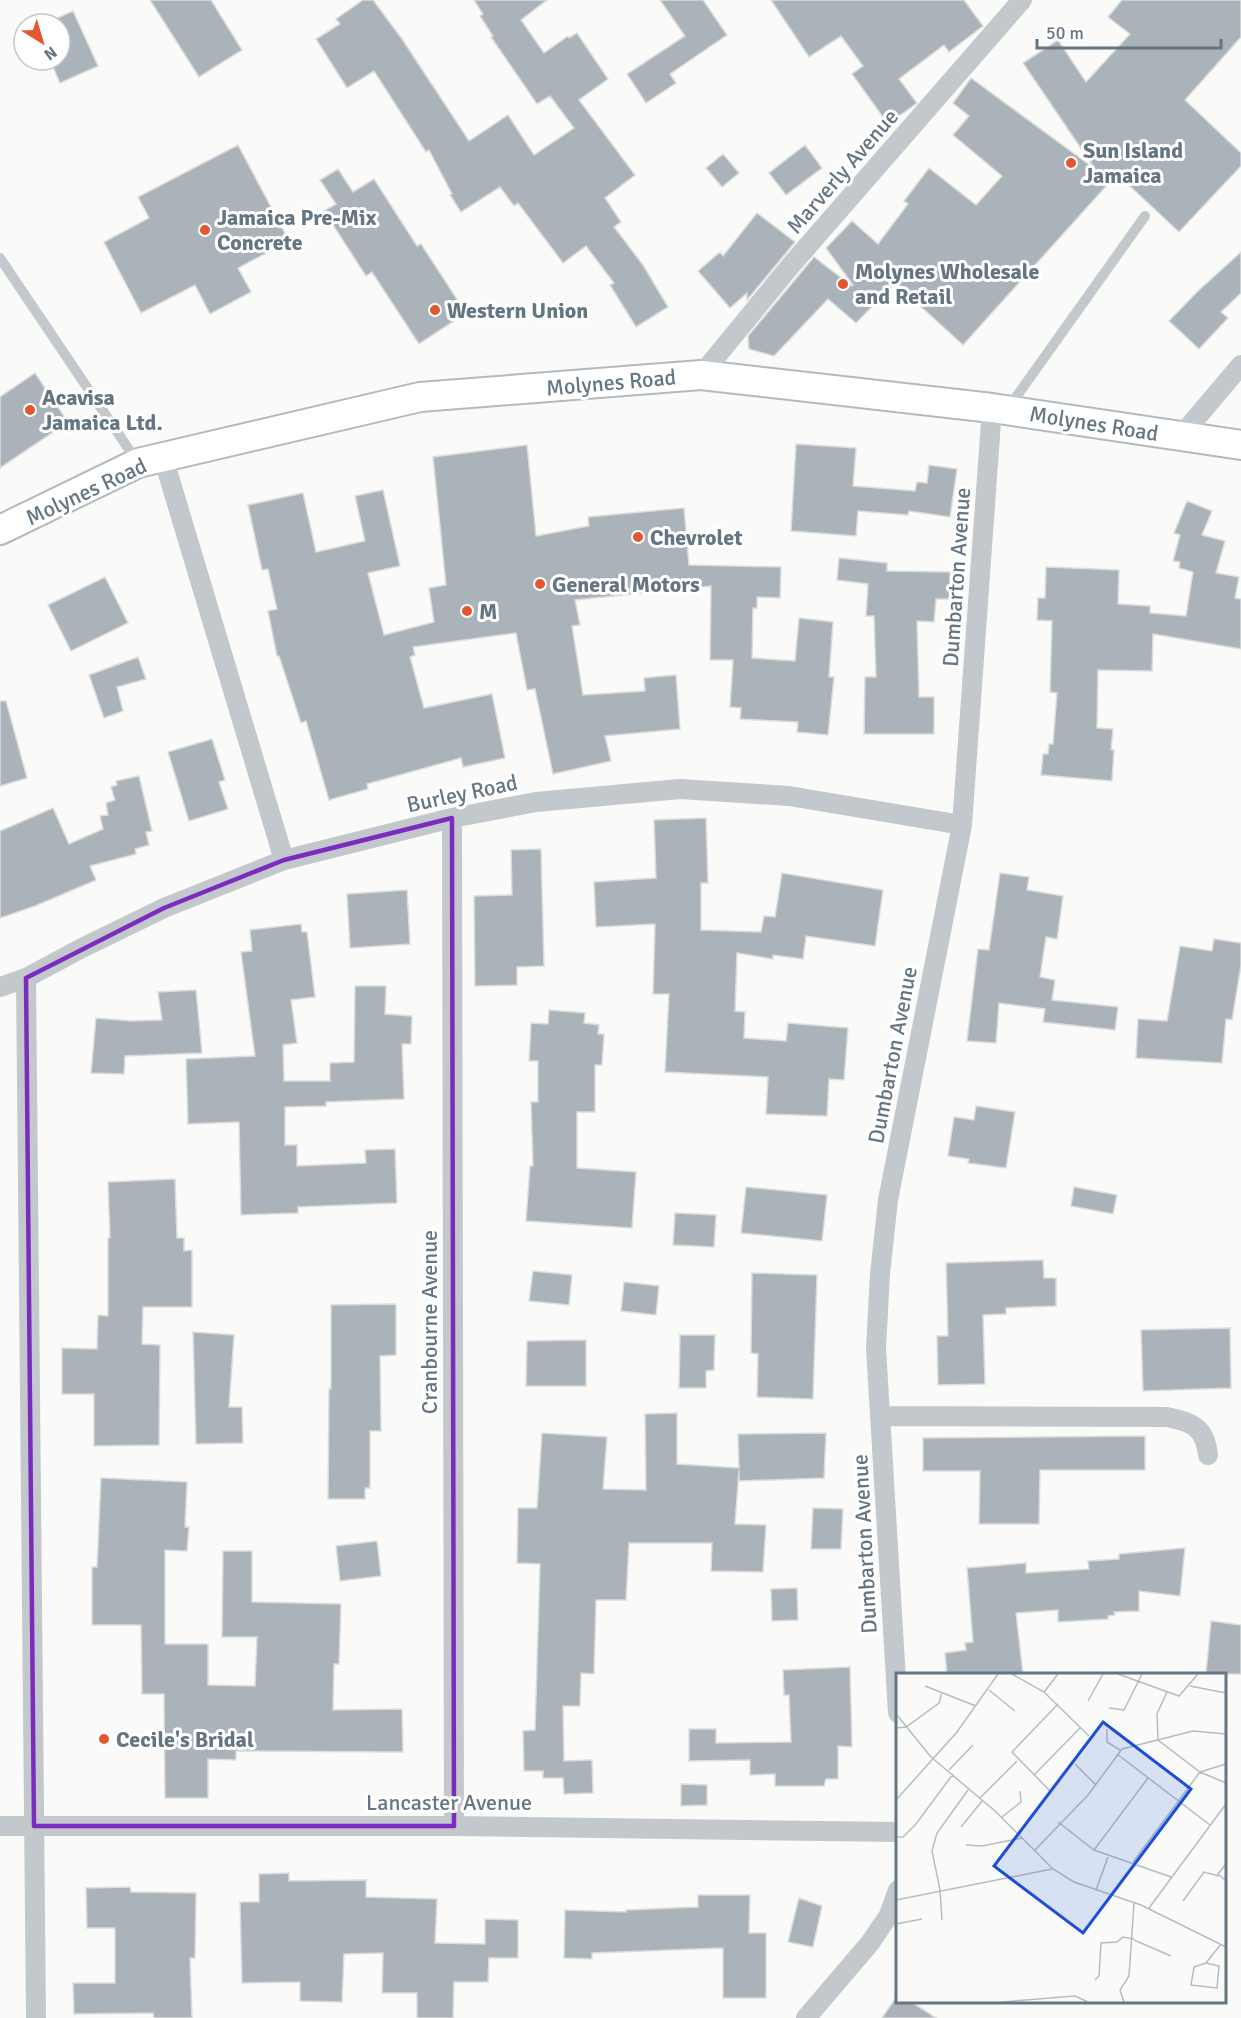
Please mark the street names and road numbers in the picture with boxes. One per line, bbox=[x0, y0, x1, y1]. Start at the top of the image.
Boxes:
street label: Marverly Avenue bbox=[781, 103, 904, 239]
street label: Molynes Road bbox=[545, 363, 677, 402]
street label: Molynes Road bbox=[1027, 400, 1160, 447]
street label: Molynes Road bbox=[21, 452, 151, 531]
street label: Dumbarton Avenue bbox=[937, 486, 976, 668]
street label: Burley Road bbox=[404, 769, 520, 818]
street label: Dumbarton Avenue bbox=[862, 964, 923, 1146]
street label: Cranbourne Avenue bbox=[416, 1230, 443, 1414]
street label: Dumbarton Avenue bbox=[846, 1454, 883, 1634]
street label: Lancaster Avenue bbox=[366, 1789, 532, 1816]

